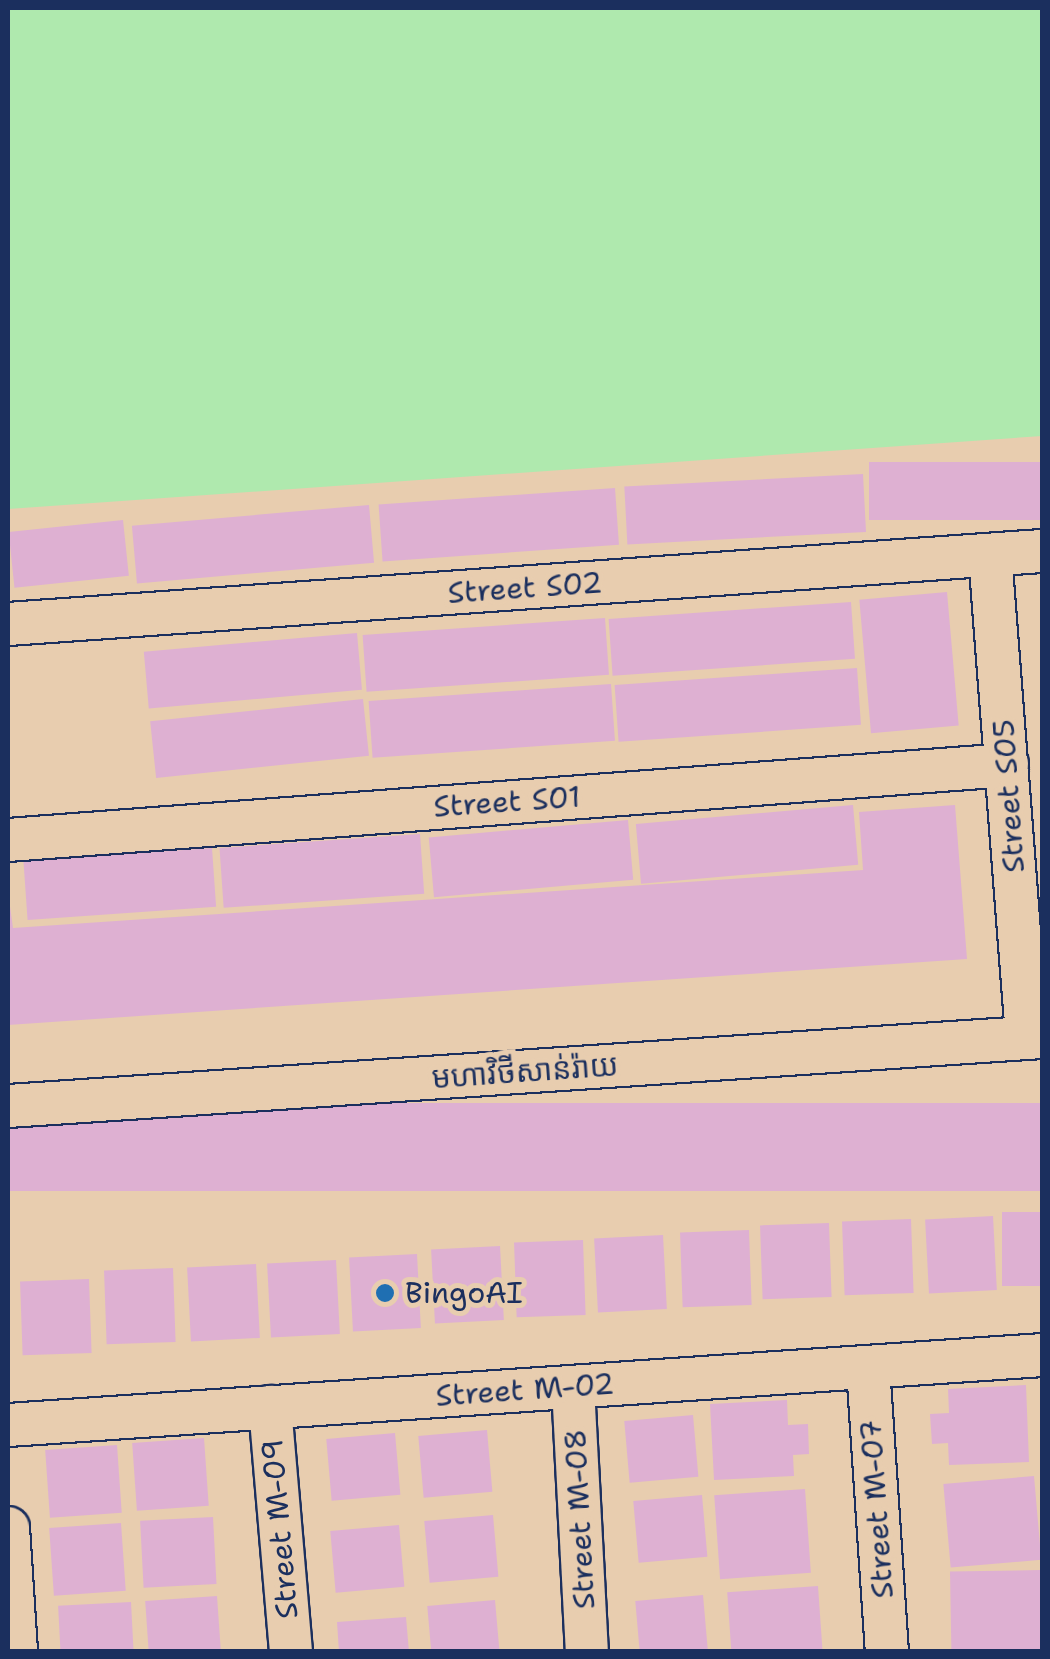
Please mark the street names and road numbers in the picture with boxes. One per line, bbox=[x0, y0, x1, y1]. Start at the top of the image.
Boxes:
street label: Street S02 bbox=[446, 565, 604, 611]
street label: Street S05 bbox=[986, 718, 1032, 874]
street label: Street S01 bbox=[432, 779, 582, 825]
street label: មហាវិថីសាន់រ៉ាយ bbox=[431, 1048, 619, 1096]
street label: Street M-02 bbox=[434, 1366, 616, 1414]
street label: Street M-07 bbox=[853, 1418, 901, 1600]
street label: Street M-08 bbox=[557, 1428, 603, 1610]
street label: Street M-09 bbox=[254, 1438, 306, 1620]

